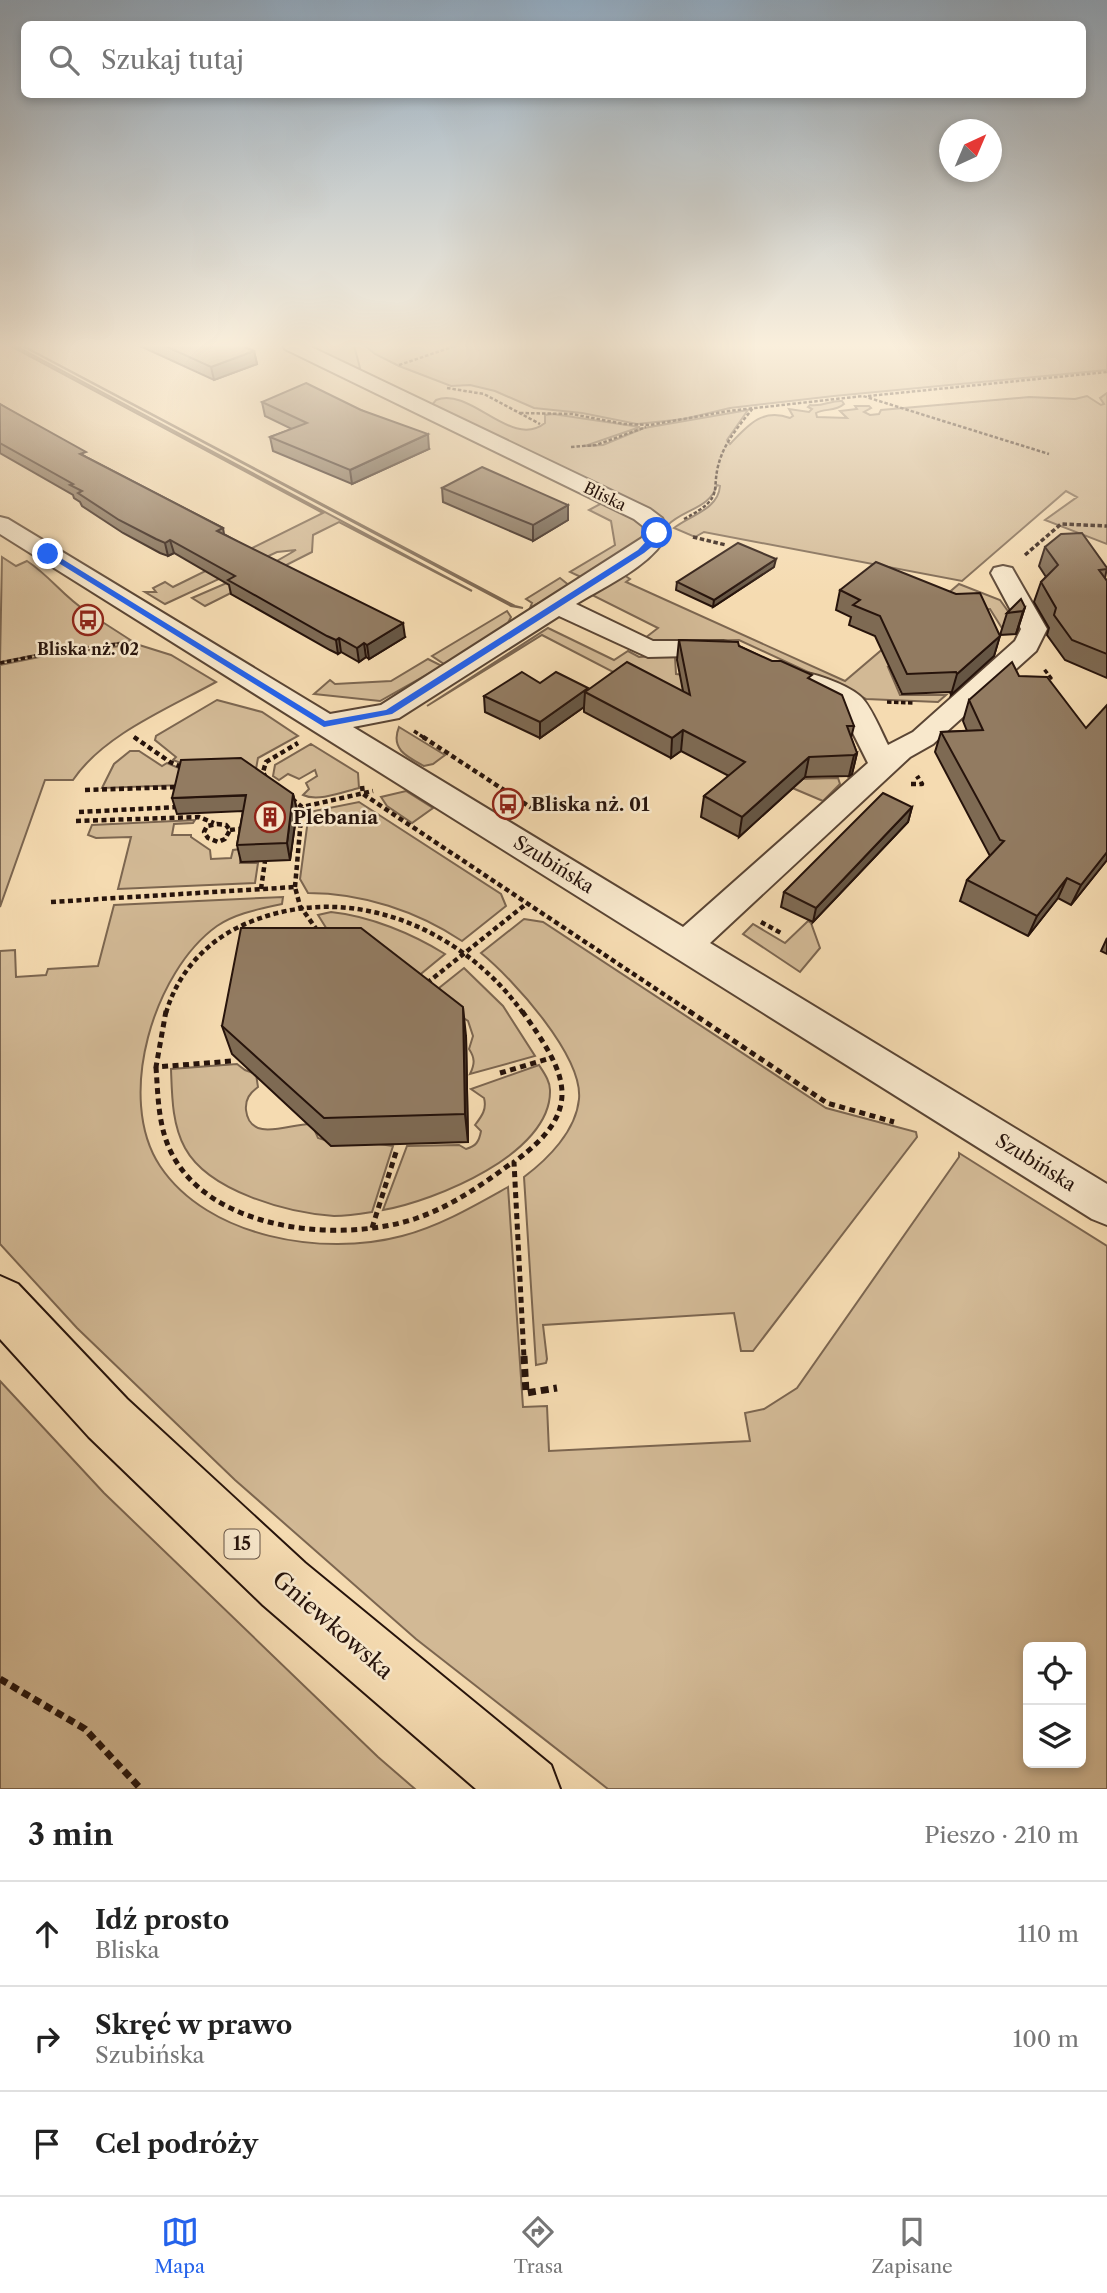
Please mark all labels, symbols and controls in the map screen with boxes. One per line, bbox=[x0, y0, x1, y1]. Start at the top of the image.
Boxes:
search box bbox=[21, 21, 1086, 98]
icon: search bbox=[45, 41, 83, 79]
text: Szukaj tutaj bbox=[101, 44, 244, 76]
north arrow bbox=[939, 119, 1002, 182]
street label: Bliska bbox=[580, 477, 630, 515]
route start bbox=[641, 517, 672, 548]
route end bbox=[32, 538, 63, 569]
bus stop icon: Bliska nż. 02 bbox=[71, 603, 105, 637]
place label: Bliska nż. 02 bbox=[37, 639, 139, 659]
bus stop icon: Bliska nż. 01 bbox=[491, 787, 525, 821]
place label: Bliska nż. 01 bbox=[531, 793, 650, 816]
building icon: Plebania bbox=[253, 800, 287, 834]
place label: Plebania bbox=[293, 806, 379, 829]
street label: Szubińska bbox=[509, 831, 598, 898]
street label: Szubińska bbox=[991, 1129, 1080, 1196]
road number: 15 bbox=[224, 1530, 260, 1559]
street label: Gniewkowska bbox=[267, 1565, 400, 1686]
map controls bbox=[1023, 1642, 1086, 1768]
button: locate bbox=[1023, 1642, 1086, 1705]
button: layers bbox=[1023, 1705, 1086, 1768]
text: 3 min bbox=[28, 1816, 114, 1853]
text: Pieszo · 210 m bbox=[924, 1821, 1079, 1849]
text: Idź prosto bbox=[95, 1904, 229, 1936]
icon: ahead bbox=[28, 1915, 66, 1953]
text: 110 m bbox=[1018, 1920, 1079, 1948]
text: Bliska bbox=[95, 1936, 160, 1964]
text: Skręć w prawo bbox=[95, 2009, 292, 2041]
icon: right bbox=[28, 2020, 66, 2058]
text: 100 m bbox=[1013, 2025, 1079, 2053]
text: Szubińska bbox=[95, 2041, 205, 2069]
icon: arrive bbox=[28, 2125, 66, 2163]
text: Cel podróży bbox=[95, 2128, 258, 2160]
tab: Mapa bbox=[154, 2213, 205, 2278]
tab: Trasa bbox=[514, 2213, 563, 2278]
tab: Zapisane bbox=[872, 2213, 953, 2278]

